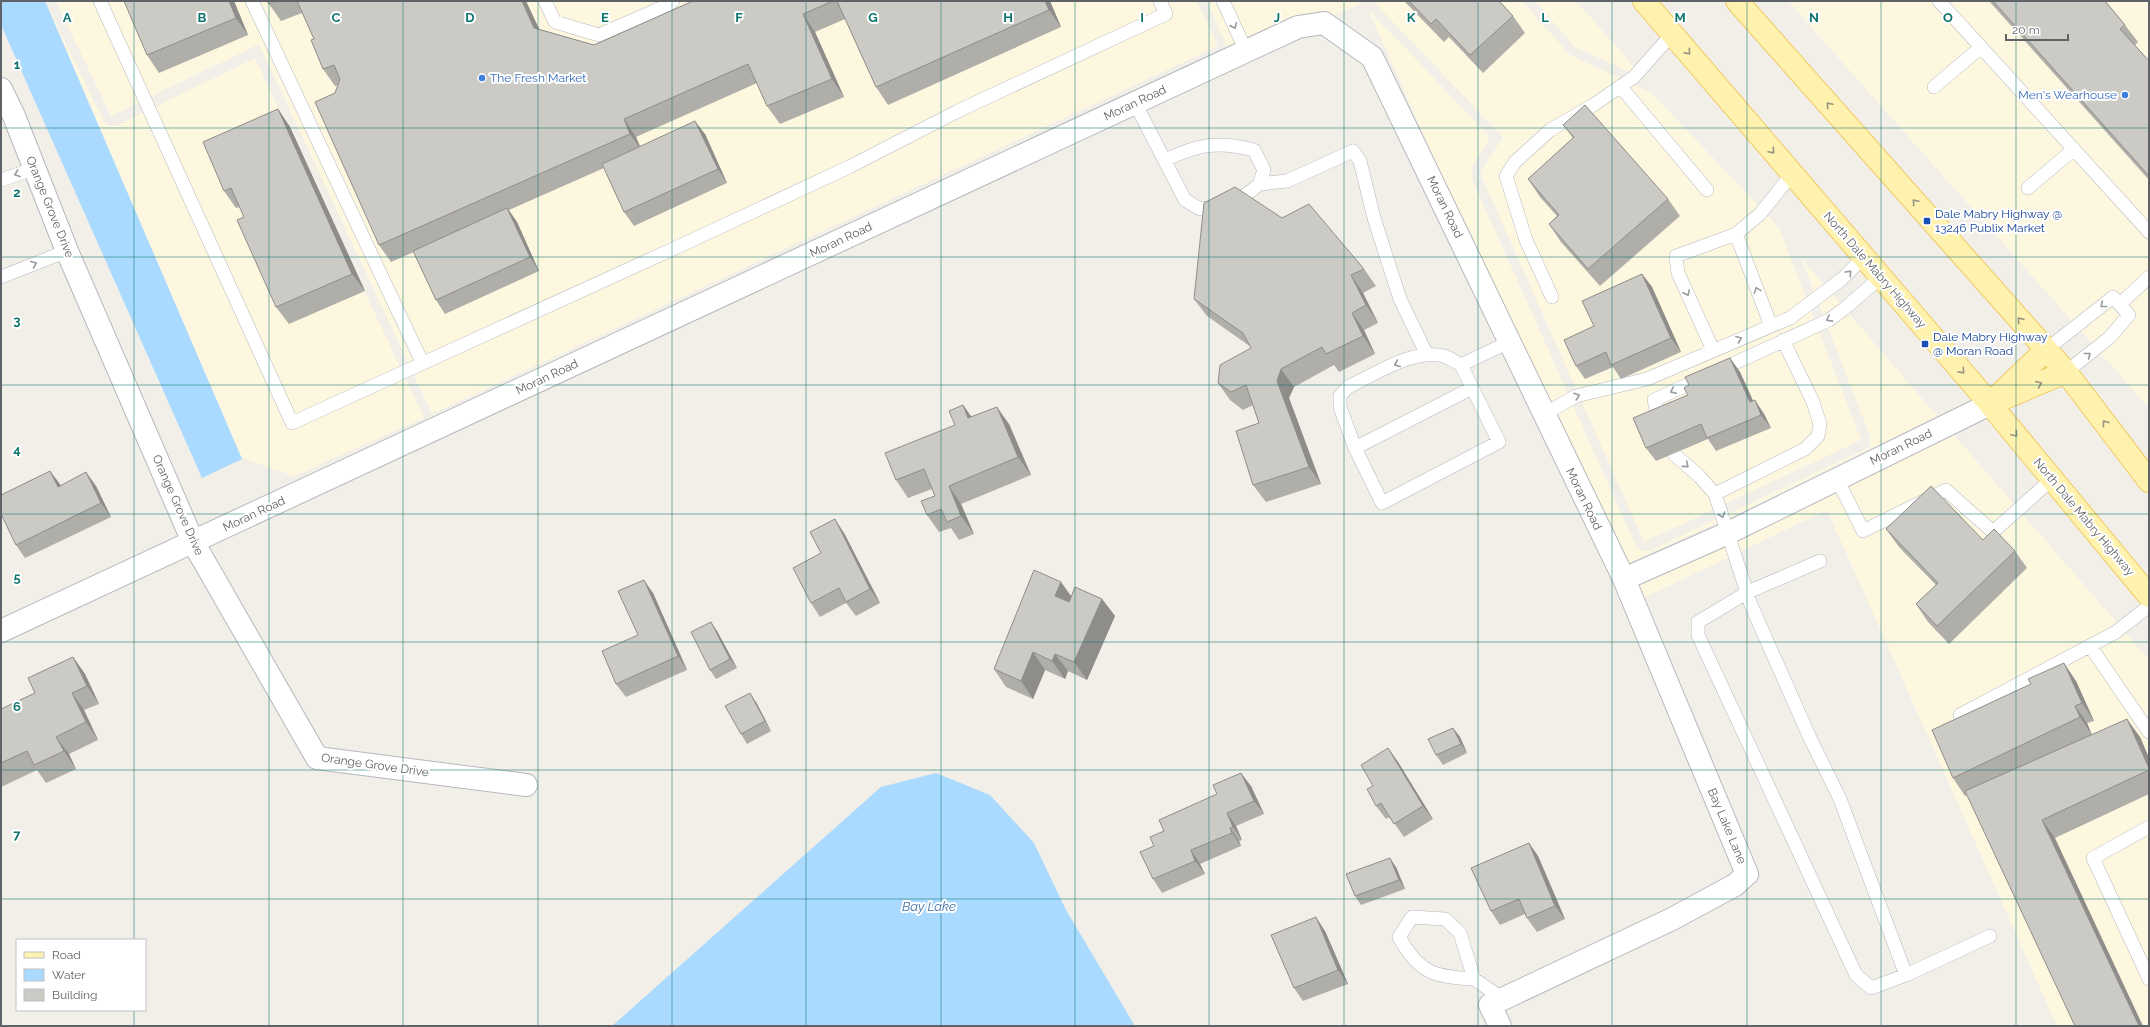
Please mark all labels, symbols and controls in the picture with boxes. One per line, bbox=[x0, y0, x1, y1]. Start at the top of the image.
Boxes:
text: A bbox=[63, 10, 72, 25]
text: B bbox=[198, 10, 207, 25]
text: C bbox=[332, 10, 341, 25]
text: D bbox=[465, 10, 475, 25]
text: E bbox=[601, 10, 609, 25]
text: F bbox=[735, 10, 743, 25]
text: G bbox=[868, 10, 878, 25]
text: H bbox=[1003, 10, 1013, 25]
text: I bbox=[1140, 10, 1144, 25]
text: J bbox=[1274, 10, 1280, 25]
text: K bbox=[1407, 10, 1416, 25]
text: L bbox=[1541, 10, 1549, 25]
text: M bbox=[1674, 10, 1686, 25]
text: N bbox=[1809, 10, 1819, 25]
text: O bbox=[1943, 10, 1953, 25]
scale bar bbox=[2006, 16, 2068, 42]
one-way arrow bbox=[1229, 22, 1237, 30]
text: 20 m bbox=[2012, 23, 2040, 37]
one-way arrow bbox=[1683, 47, 1690, 55]
text: 1 bbox=[14, 57, 21, 72]
place label: The Fresh Market bbox=[490, 71, 586, 85]
marker: The Fresh Market bbox=[477, 73, 487, 83]
street label: Moran Road bbox=[1102, 82, 1168, 124]
place label: Men's Wearhouse bbox=[2018, 88, 2117, 102]
marker: Men's Wearhouse bbox=[2120, 90, 2130, 100]
one-way arrow bbox=[1827, 102, 1834, 109]
one-way arrow bbox=[1768, 146, 1775, 153]
street label: Orange Grove Drive bbox=[23, 154, 77, 260]
one-way arrow bbox=[14, 170, 21, 178]
street label: Moran Road bbox=[1424, 174, 1466, 240]
text: 2 bbox=[13, 185, 21, 200]
one-way arrow bbox=[1913, 199, 1920, 207]
place label: Dale Mabry Highway @ 13246 Publix Market bbox=[1935, 207, 2062, 235]
street label: North Dale Mabry Highway bbox=[1821, 209, 1930, 331]
marker: Dale Mabry Highway @ 13246 Publix Market bbox=[1922, 216, 1932, 226]
street label: Moran Road bbox=[808, 219, 874, 261]
one-way arrow bbox=[31, 261, 38, 269]
one-way arrow bbox=[1844, 270, 1851, 278]
one-way arrow bbox=[1753, 286, 1761, 293]
one-way arrow bbox=[1682, 288, 1690, 296]
one-way arrow bbox=[2101, 300, 2108, 307]
text: 3 bbox=[13, 313, 21, 328]
one-way arrow bbox=[1826, 314, 1833, 321]
one-way arrow bbox=[2017, 318, 2024, 325]
place label: Dale Mabry Highway @ Moran Road bbox=[1933, 330, 2048, 358]
one-way arrow bbox=[1735, 336, 1742, 344]
marker: Dale Mabry Highway @ Moran Road bbox=[1920, 339, 1930, 349]
one-way arrow bbox=[2083, 353, 2090, 360]
street label: Moran Road bbox=[514, 356, 580, 398]
one-way arrow bbox=[1394, 359, 1401, 367]
one-way arrow bbox=[1957, 367, 1964, 374]
one-way arrow bbox=[2035, 380, 2042, 388]
one-way arrow bbox=[1670, 386, 1677, 394]
one-way arrow bbox=[1574, 393, 1581, 401]
one-way arrow bbox=[2102, 420, 2109, 427]
street label: Moran Road bbox=[1868, 426, 1934, 468]
one-way arrow bbox=[2010, 430, 2017, 437]
text: 4 bbox=[13, 442, 21, 457]
street label: Orange Grove Drive bbox=[150, 453, 206, 557]
street label: North Dale Mabry Highway bbox=[2031, 455, 2138, 579]
one-way arrow bbox=[1682, 460, 1689, 467]
street label: Moran Road bbox=[1563, 466, 1605, 532]
street label: Moran Road bbox=[221, 493, 287, 535]
one-way arrow bbox=[1718, 511, 1726, 518]
text: 5 bbox=[13, 570, 21, 585]
text: 6 bbox=[13, 699, 21, 714]
street label: Orange Grove Drive bbox=[320, 751, 430, 779]
street label: Bay Lake Lane bbox=[1705, 786, 1749, 866]
text: 7 bbox=[13, 827, 21, 842]
water label: Bay Lake bbox=[902, 899, 956, 914]
legend bbox=[16, 939, 146, 1011]
text: Road bbox=[52, 948, 81, 962]
text: Water bbox=[52, 968, 86, 982]
text: Building bbox=[52, 988, 98, 1002]

